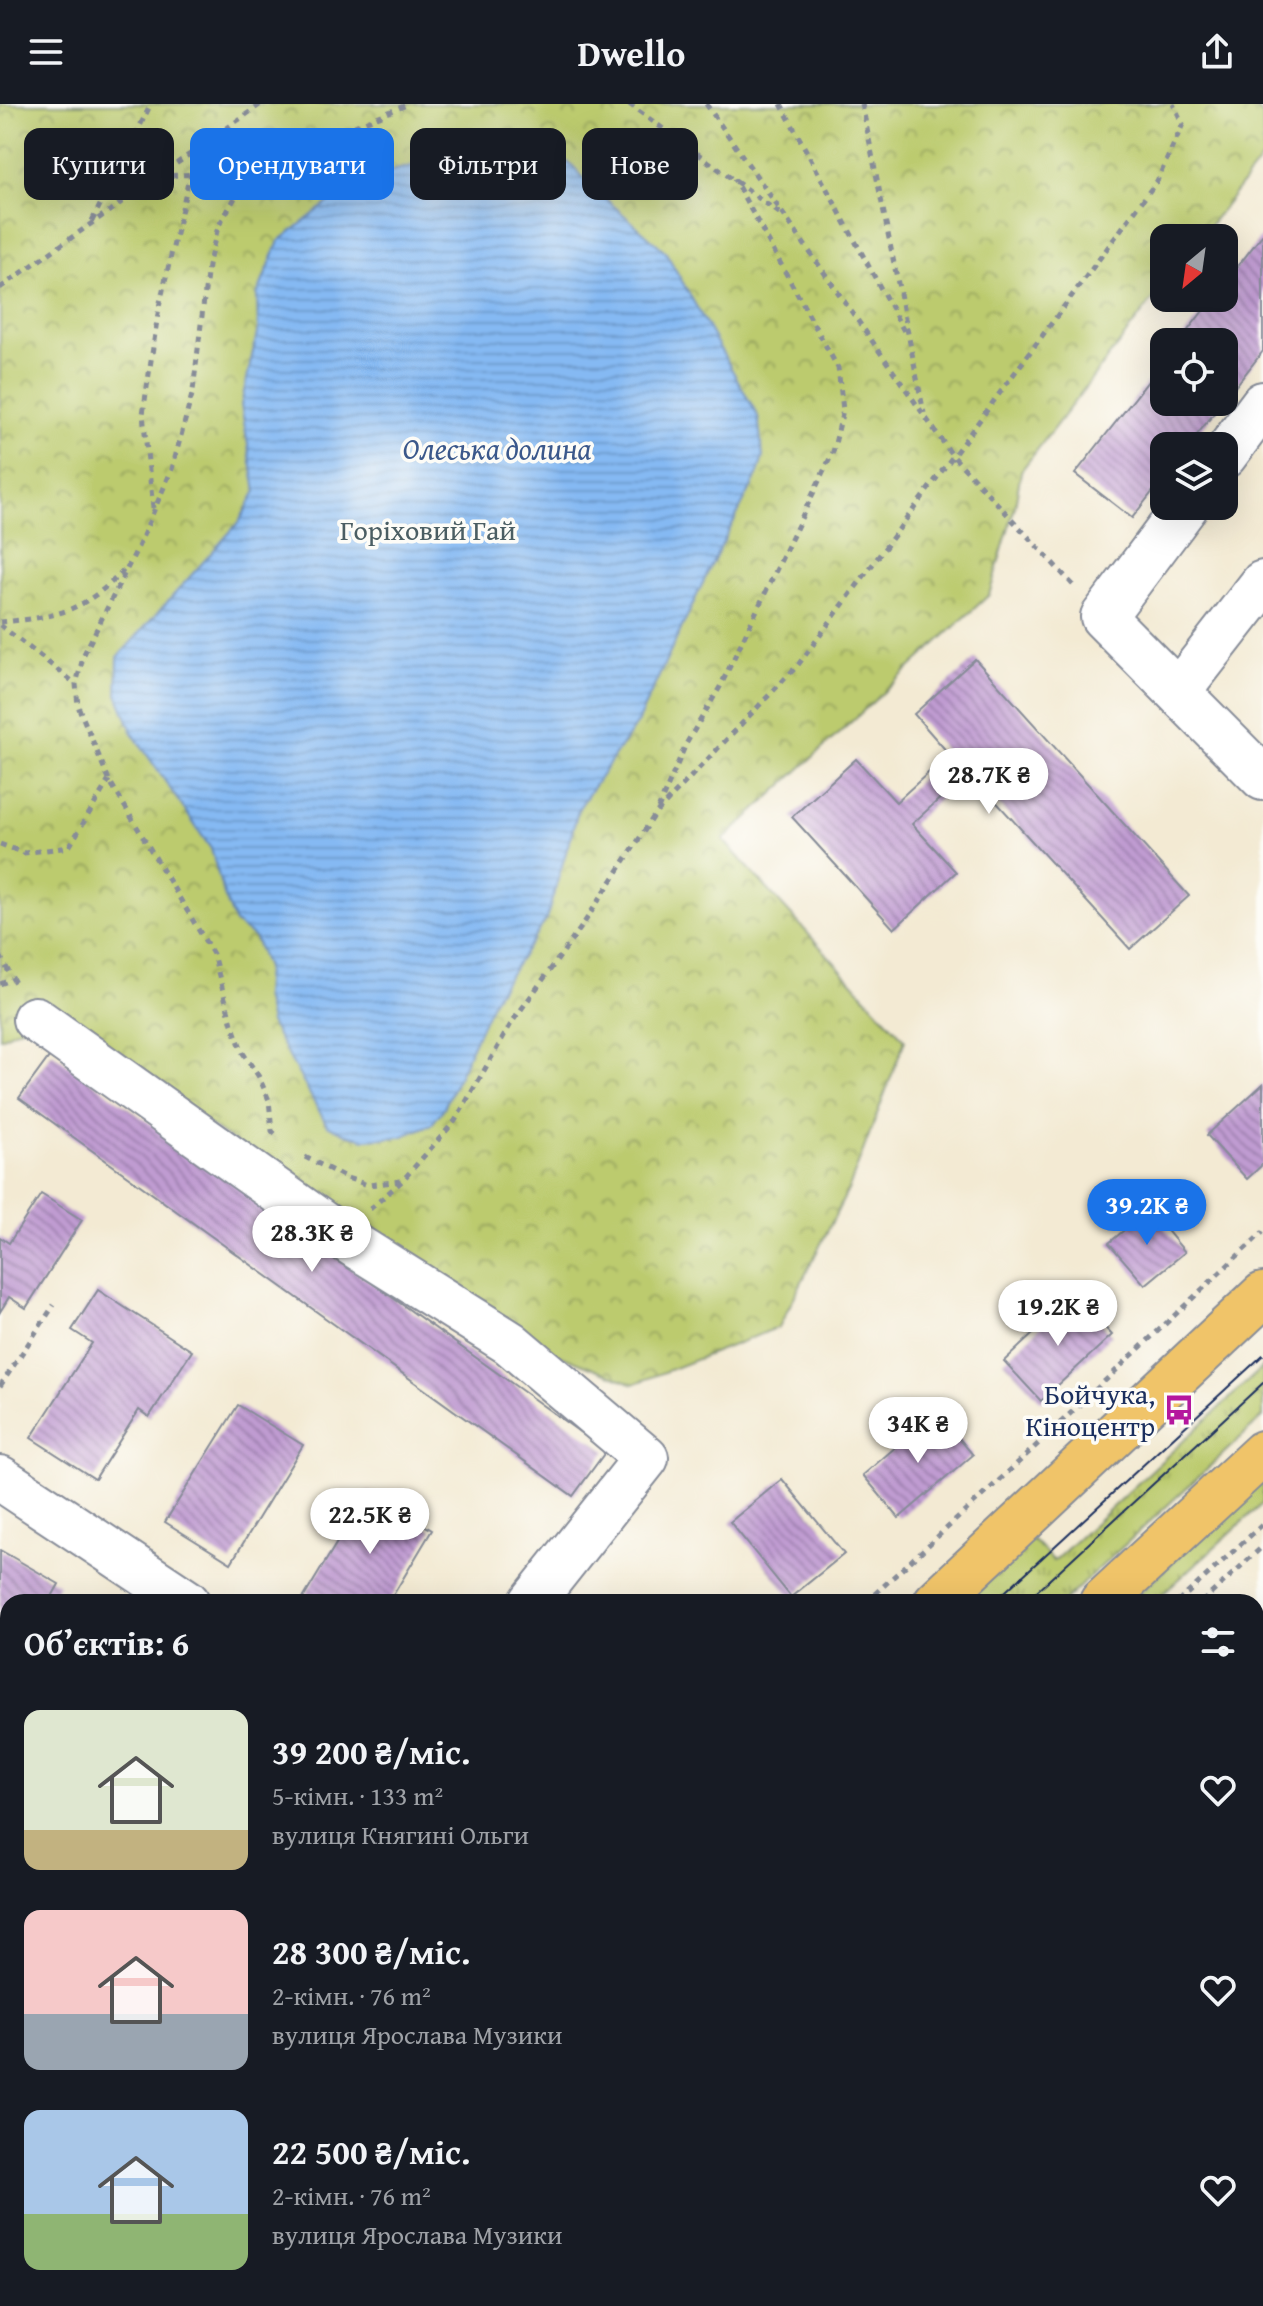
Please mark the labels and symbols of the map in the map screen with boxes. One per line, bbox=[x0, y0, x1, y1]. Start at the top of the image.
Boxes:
north arrow bbox=[1150, 224, 1238, 312]
water label: Олеська долина bbox=[403, 426, 592, 470]
park label: Горіховий Гай bbox=[340, 509, 516, 550]
pin: 28.7K ₴ bbox=[915, 748, 1063, 816]
pin: 39.2K ₴ bbox=[1073, 1179, 1221, 1247]
pin: 28.3K ₴ bbox=[238, 1206, 386, 1274]
pin: 19.2K ₴ bbox=[984, 1280, 1132, 1348]
place label: Бойчука, Кіноцентр bbox=[1025, 1373, 1155, 1446]
bus stop icon: Бойчука, Кіноцентр bbox=[1162, 1393, 1196, 1427]
pin: 34K ₴ bbox=[862, 1397, 974, 1465]
pin: 22.5K ₴ bbox=[296, 1488, 444, 1556]

